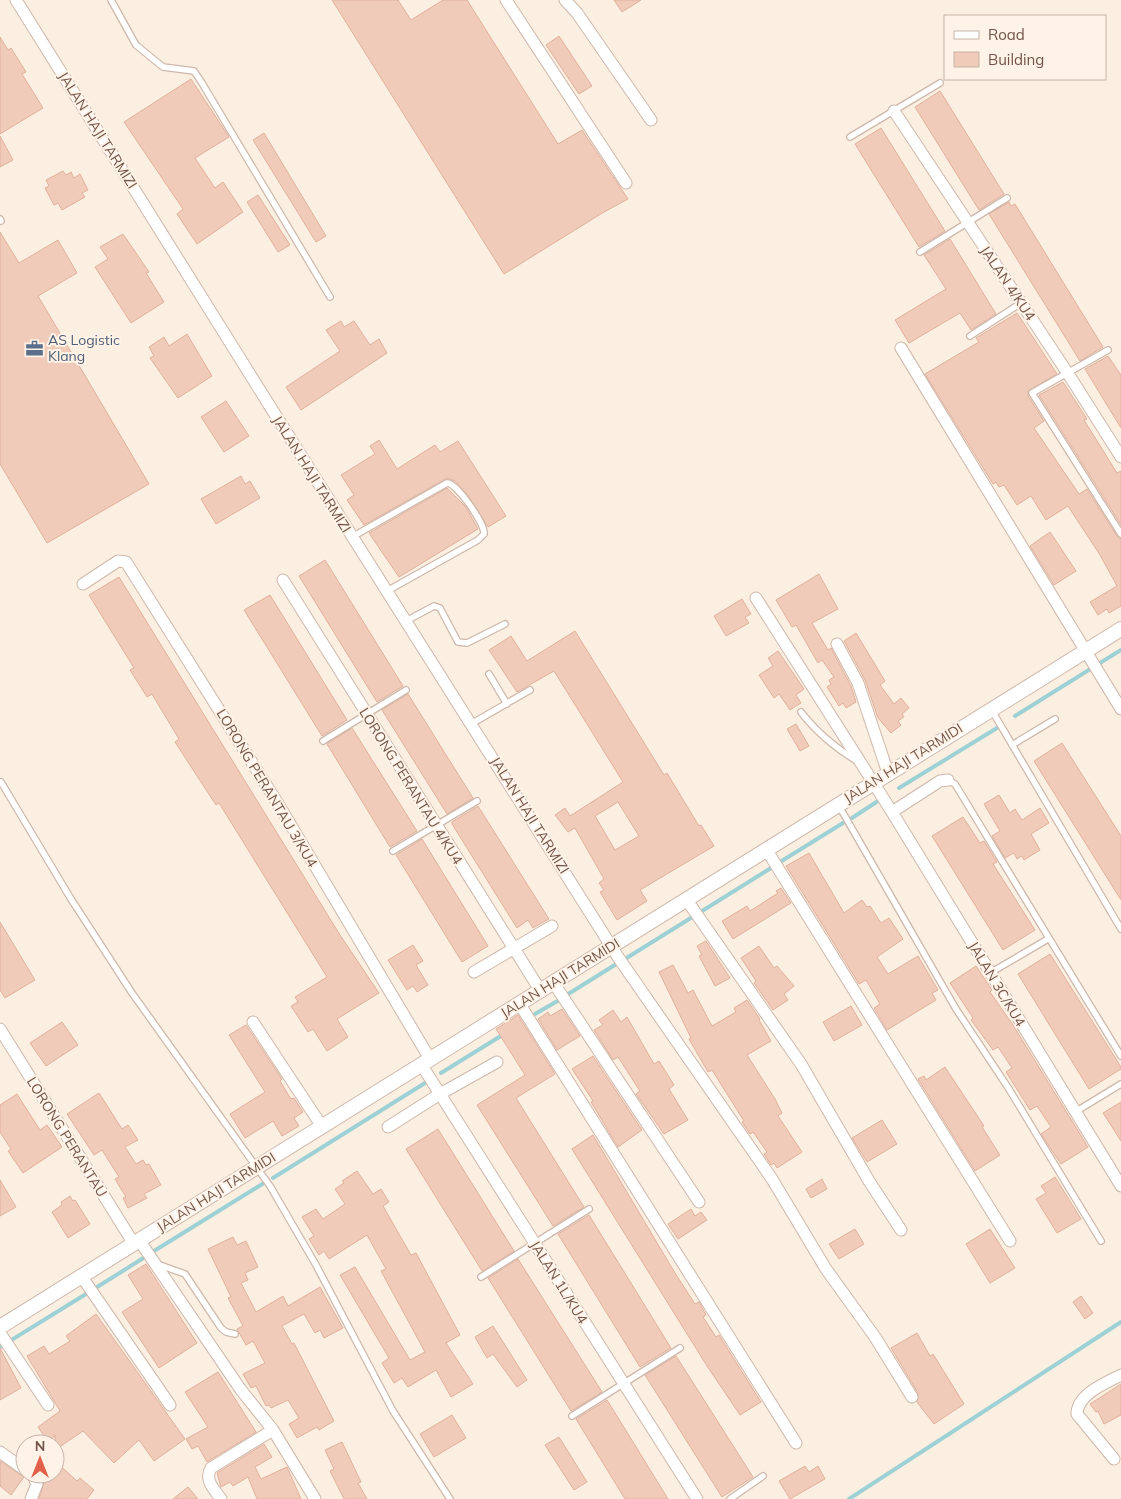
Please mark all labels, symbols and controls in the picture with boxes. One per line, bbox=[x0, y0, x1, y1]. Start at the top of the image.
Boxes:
legend bbox=[944, 15, 1106, 80]
text: Road bbox=[988, 25, 1025, 44]
text: Building bbox=[988, 50, 1044, 69]
street label: JALAN HAJI TARMIZI bbox=[55, 68, 141, 192]
street label: JALAN 4/KU4 bbox=[976, 242, 1040, 324]
place label: AS Logistic Klang bbox=[48, 331, 120, 365]
office icon: AS Logistic Klang bbox=[24, 338, 44, 358]
street label: JALAN HAJI TARMIZI bbox=[269, 412, 355, 536]
street label: LORONG PERANTAU 4/KU4 bbox=[355, 704, 467, 868]
street label: LORONG PERANTAU 3/KU4 bbox=[213, 706, 322, 871]
street label: JALAN HAJI TARMIDI bbox=[840, 719, 966, 807]
street label: JALAN HAJI TARMIZI bbox=[487, 753, 573, 877]
street label: JALAN HAJI TARMIDI bbox=[497, 934, 623, 1022]
street label: JALAN 3C/KU4 bbox=[964, 938, 1030, 1030]
street label: LORONG PERANTAU bbox=[23, 1074, 111, 1200]
street label: JALAN HAJI TARMIDI bbox=[153, 1148, 279, 1236]
street label: JALAN 1L/KU4 bbox=[526, 1237, 592, 1327]
north arrow bbox=[15, 1434, 65, 1484]
text: N bbox=[35, 1437, 45, 1455]

